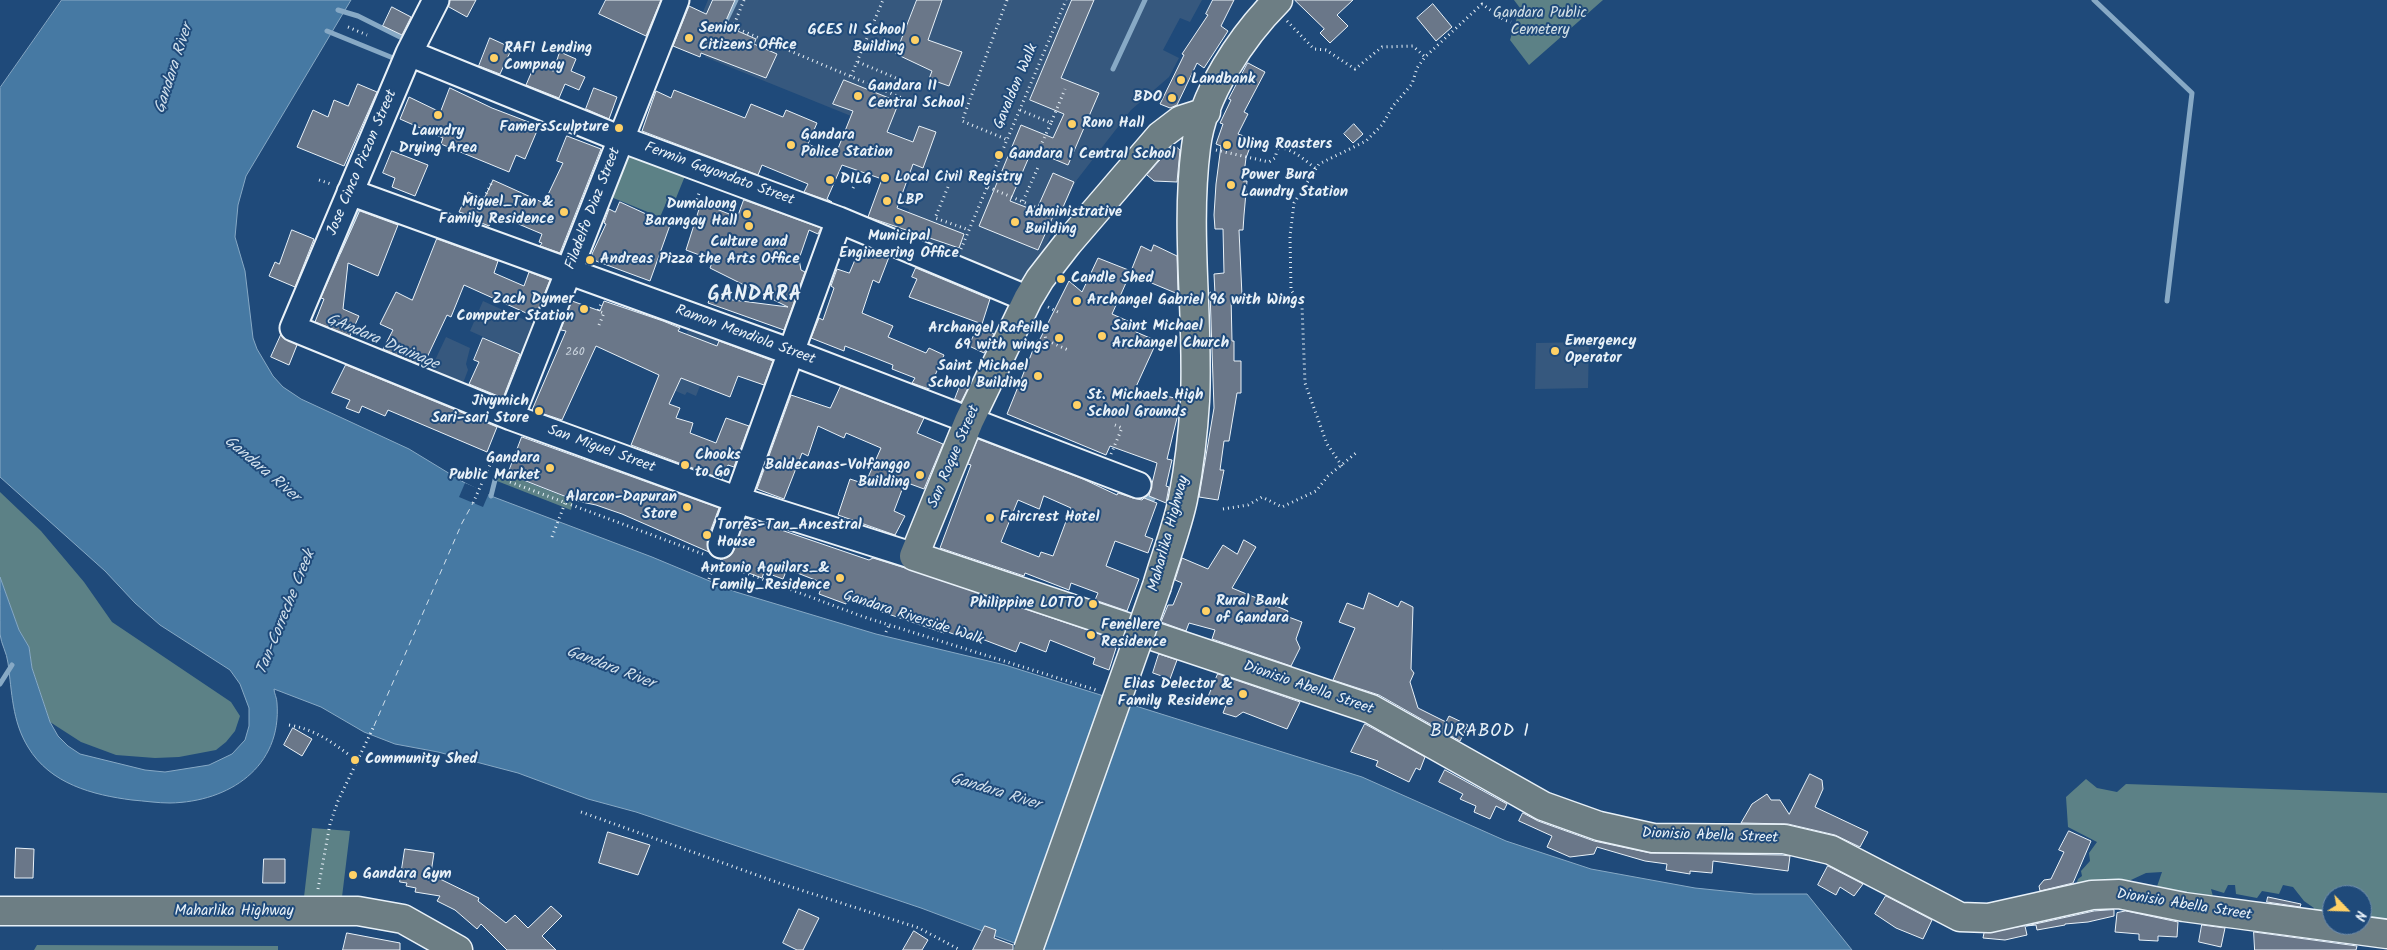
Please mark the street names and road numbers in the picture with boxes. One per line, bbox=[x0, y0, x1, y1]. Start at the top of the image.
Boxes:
street label: Gavaldon Walk bbox=[991, 42, 1043, 132]
street label: Jose Cinco Piczon Street bbox=[324, 87, 402, 239]
street label: Fermin Gayondato Street bbox=[642, 139, 796, 211]
street label: Filadelfo Diaz Street bbox=[562, 145, 626, 273]
street label: Ramon Mendiola Street bbox=[673, 302, 817, 370]
street label: San Roque Street bbox=[925, 403, 985, 511]
street label: San Miguel Street bbox=[545, 422, 657, 478]
street label: Maharlika Highway bbox=[1146, 474, 1194, 594]
street label: Gandara Riverside Walk bbox=[840, 588, 986, 650]
street label: Dionisio Abella Street bbox=[1241, 658, 1375, 720]
street label: Dionisio Abella Street bbox=[1641, 826, 1779, 848]
street label: Dionisio Abella Street bbox=[2115, 886, 2253, 926]
street label: Maharlika Highway bbox=[174, 903, 294, 921]

